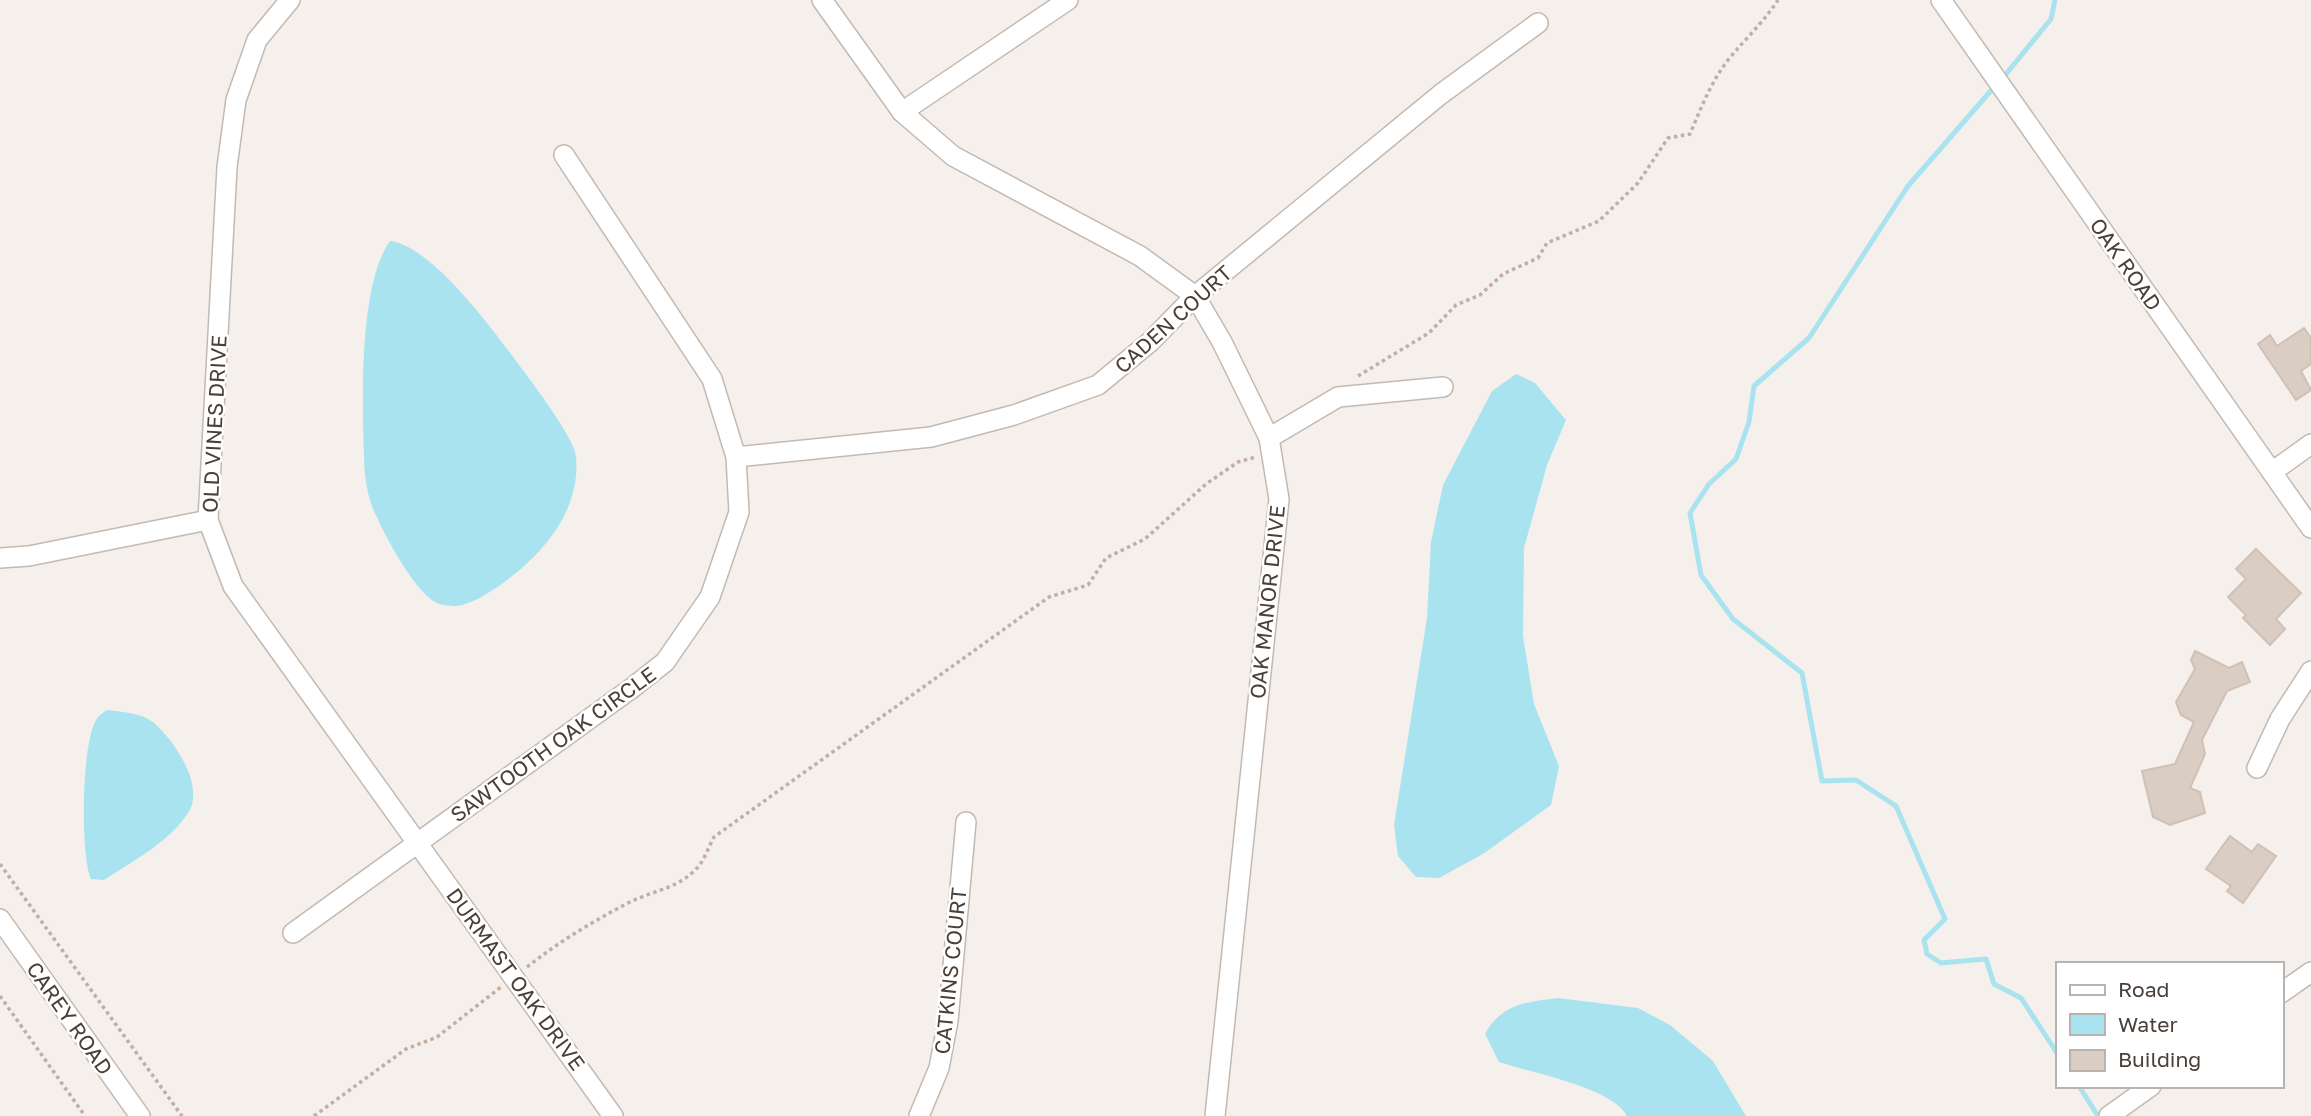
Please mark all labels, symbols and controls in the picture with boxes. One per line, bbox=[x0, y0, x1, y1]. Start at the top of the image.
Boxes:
street label: OAK ROAD bbox=[2085, 213, 2167, 315]
street label: CADEN COURT bbox=[1109, 260, 1237, 378]
street label: OLD VINES DRIVE bbox=[196, 334, 232, 514]
street label: OAK MANOR DRIVE bbox=[1244, 504, 1290, 700]
street label: SAWTOOTH OAK CIRCLE bbox=[445, 661, 661, 827]
street label: DURMAST OAK DRIVE bbox=[441, 883, 591, 1075]
street label: CATKINS COURT bbox=[928, 886, 972, 1056]
street label: CAREY ROAD bbox=[21, 956, 119, 1080]
legend bbox=[2056, 962, 2283, 1088]
text: Road bbox=[2118, 976, 2169, 1002]
text: Water bbox=[2118, 1011, 2178, 1037]
text: Building bbox=[2118, 1046, 2201, 1072]

